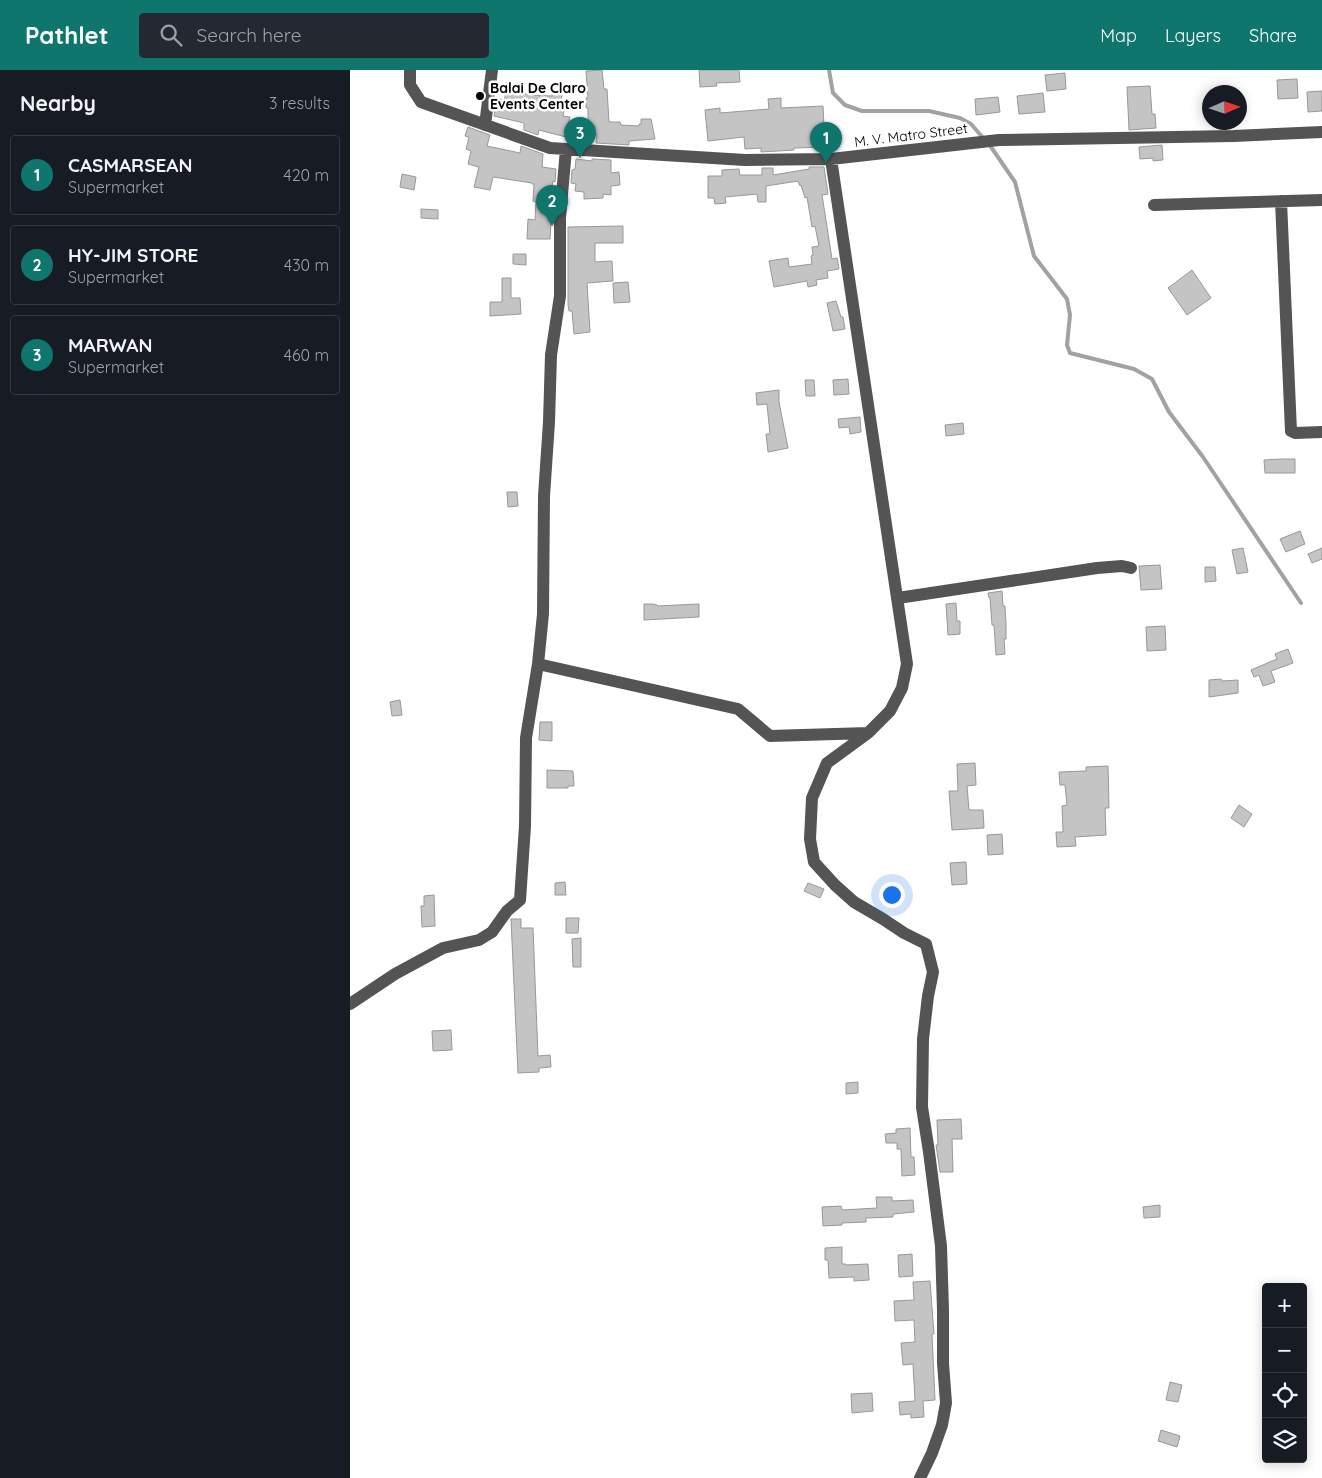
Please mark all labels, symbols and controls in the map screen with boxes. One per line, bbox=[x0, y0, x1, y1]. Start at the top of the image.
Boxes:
search box bbox=[139, 13, 489, 58]
text: Pathlet bbox=[25, 20, 109, 50]
icon: search bbox=[157, 21, 185, 49]
text: Search here bbox=[197, 23, 301, 47]
text: Map bbox=[1100, 24, 1137, 47]
text: Layers bbox=[1165, 24, 1221, 47]
text: Share bbox=[1249, 24, 1297, 47]
place label: Balai De Claro Events Center bbox=[490, 79, 586, 113]
north arrow bbox=[1202, 85, 1247, 130]
text: Nearby bbox=[20, 90, 96, 116]
marker: Balai De Claro Events Center bbox=[474, 90, 486, 102]
text: 3 results bbox=[269, 93, 330, 113]
pin: 3 bbox=[564, 117, 596, 158]
street label: M. V. Matro Street bbox=[853, 119, 969, 151]
pin: 1 bbox=[810, 122, 842, 163]
text: CASMARSEAN bbox=[68, 153, 192, 177]
text: 1 bbox=[34, 165, 40, 185]
text: 420 m bbox=[283, 165, 329, 185]
text: Supermarket bbox=[68, 177, 164, 197]
pin: 2 bbox=[536, 185, 568, 226]
text: HY-JIM STORE bbox=[68, 243, 198, 267]
text: 2 bbox=[32, 255, 42, 275]
text: 430 m bbox=[284, 255, 329, 275]
text: Supermarket bbox=[68, 267, 164, 287]
text: MARWAN bbox=[68, 333, 152, 357]
text: 3 bbox=[33, 345, 41, 365]
text: 460 m bbox=[283, 345, 329, 365]
text: Supermarket bbox=[68, 357, 164, 377]
your location bbox=[879, 882, 905, 908]
map controls bbox=[1262, 1283, 1307, 1463]
button: + bbox=[1262, 1283, 1307, 1328]
button: − bbox=[1262, 1328, 1307, 1373]
button: locate bbox=[1262, 1373, 1307, 1418]
button: layers bbox=[1262, 1418, 1307, 1463]

